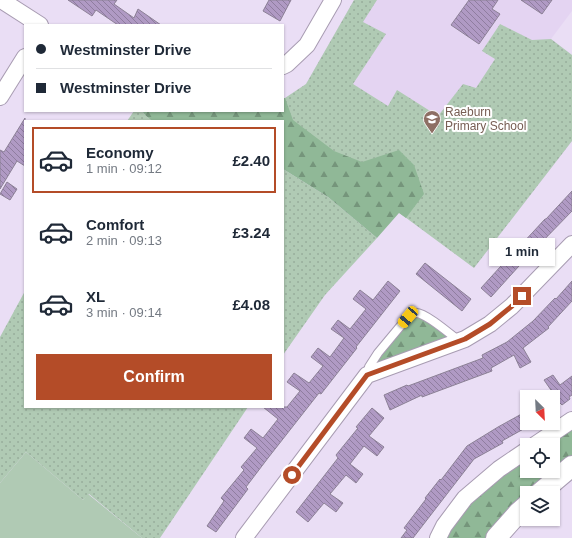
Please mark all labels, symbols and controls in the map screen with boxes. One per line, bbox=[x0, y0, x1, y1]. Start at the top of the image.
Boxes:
text: Westminster Drive bbox=[60, 41, 191, 58]
text: Westminster Drive bbox=[60, 79, 191, 96]
place label: Raeburn Primary School bbox=[445, 105, 526, 133]
school or university icon: Raeburn Primary School bbox=[422, 109, 442, 134]
icon: car bbox=[38, 142, 74, 178]
text: Economy bbox=[86, 144, 154, 161]
text: £2.40 bbox=[232, 152, 270, 169]
text: 1 min · 09:12 bbox=[86, 161, 162, 176]
icon: car bbox=[38, 214, 74, 250]
text: Comfort bbox=[86, 216, 144, 233]
text: £3.24 bbox=[232, 224, 270, 241]
text: 2 min · 09:13 bbox=[86, 233, 162, 248]
callout: 1 min bbox=[489, 238, 555, 266]
text: 1 min bbox=[505, 244, 539, 259]
icon: car bbox=[38, 286, 74, 322]
route end bbox=[513, 287, 531, 305]
text: XL bbox=[86, 288, 105, 305]
text: £4.08 bbox=[232, 296, 270, 313]
car bbox=[396, 304, 420, 330]
text: 3 min · 09:14 bbox=[86, 305, 162, 320]
button: Confirm bbox=[36, 354, 272, 400]
north arrow bbox=[520, 390, 560, 430]
map controls bbox=[520, 390, 560, 526]
button: locate bbox=[520, 438, 560, 478]
route start bbox=[283, 466, 301, 484]
button: layers bbox=[520, 486, 560, 526]

